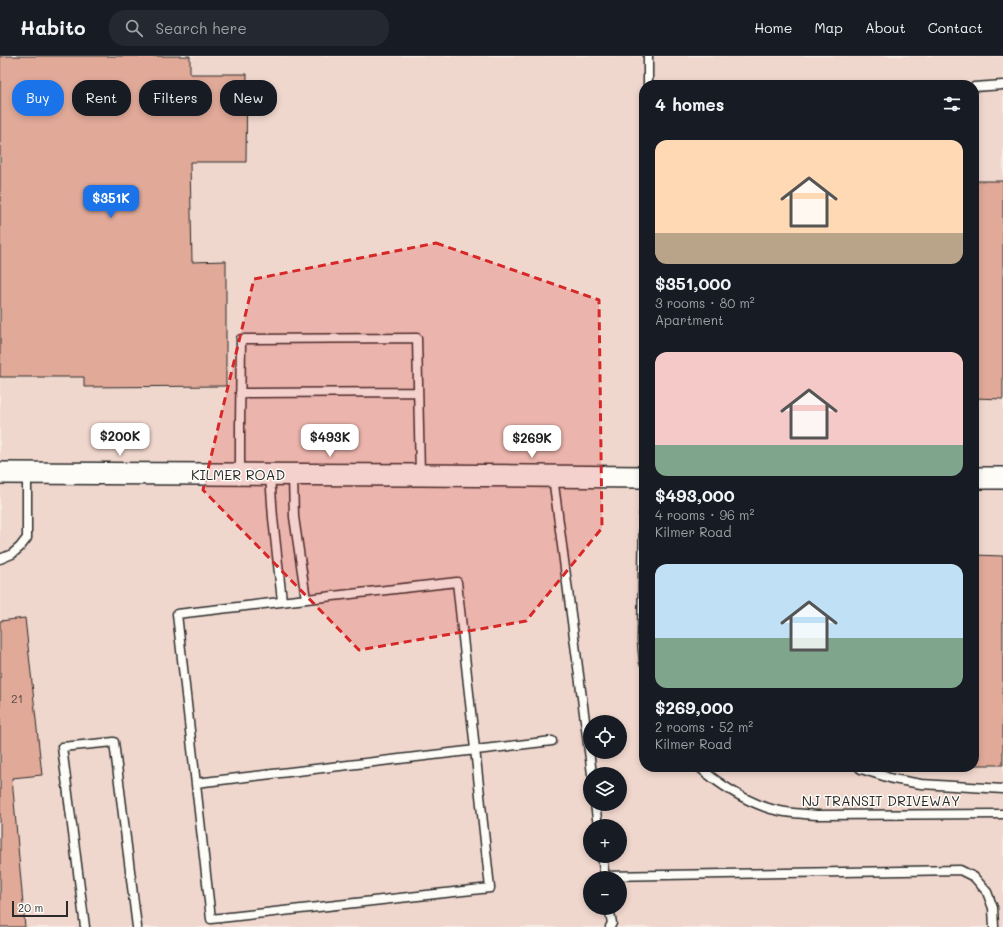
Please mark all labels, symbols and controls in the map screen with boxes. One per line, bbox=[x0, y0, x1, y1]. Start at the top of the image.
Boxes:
search box bbox=[109, 10, 389, 46]
text: Habito bbox=[20, 15, 85, 40]
icon: search bbox=[123, 17, 145, 39]
text: Search here bbox=[155, 18, 247, 38]
text: Home bbox=[754, 18, 792, 37]
text: Map bbox=[814, 18, 843, 37]
text: About bbox=[865, 18, 906, 37]
text: Contact bbox=[928, 18, 983, 37]
chip: Buy bbox=[12, 80, 64, 116]
chip: Rent bbox=[72, 80, 131, 116]
chip: Filters bbox=[139, 80, 212, 116]
chip: New bbox=[220, 80, 277, 116]
text: 4 homes bbox=[655, 93, 724, 115]
icon: filters bbox=[941, 93, 963, 115]
icon: home bbox=[773, 166, 845, 238]
pin: $351K bbox=[83, 185, 139, 219]
text: $351K bbox=[92, 189, 130, 206]
text: $351,000 bbox=[655, 272, 731, 294]
text: 3 rooms · 80 m² bbox=[655, 294, 755, 311]
text: Apartment bbox=[655, 311, 724, 328]
icon: home bbox=[773, 378, 845, 450]
pin: $200K bbox=[92, 423, 148, 457]
pin: $493K bbox=[302, 424, 358, 458]
pin: $269K bbox=[504, 425, 560, 459]
text: $200K bbox=[100, 427, 140, 444]
text: $493K bbox=[310, 428, 350, 445]
text: $269K bbox=[512, 429, 552, 446]
street label: KILMER ROAD bbox=[191, 465, 285, 484]
text: $493,000 bbox=[655, 484, 735, 506]
text: 4 rooms · 96 m² bbox=[655, 506, 754, 523]
text: Kilmer Road bbox=[655, 523, 732, 540]
icon: home bbox=[773, 590, 845, 662]
house number: 21 bbox=[11, 690, 23, 706]
text: $269,000 bbox=[655, 696, 734, 718]
map controls bbox=[583, 715, 627, 915]
button: locate bbox=[583, 715, 627, 759]
text: 2 rooms · 52 m² bbox=[655, 718, 753, 735]
text: Kilmer Road bbox=[655, 735, 732, 752]
button: layers bbox=[583, 767, 627, 811]
street label: NJ TRANSIT DRIVEWAY bbox=[802, 791, 960, 810]
button: + bbox=[583, 819, 627, 863]
button: − bbox=[583, 871, 627, 915]
scale bar bbox=[12, 899, 68, 918]
text: 20 m bbox=[18, 900, 43, 915]

